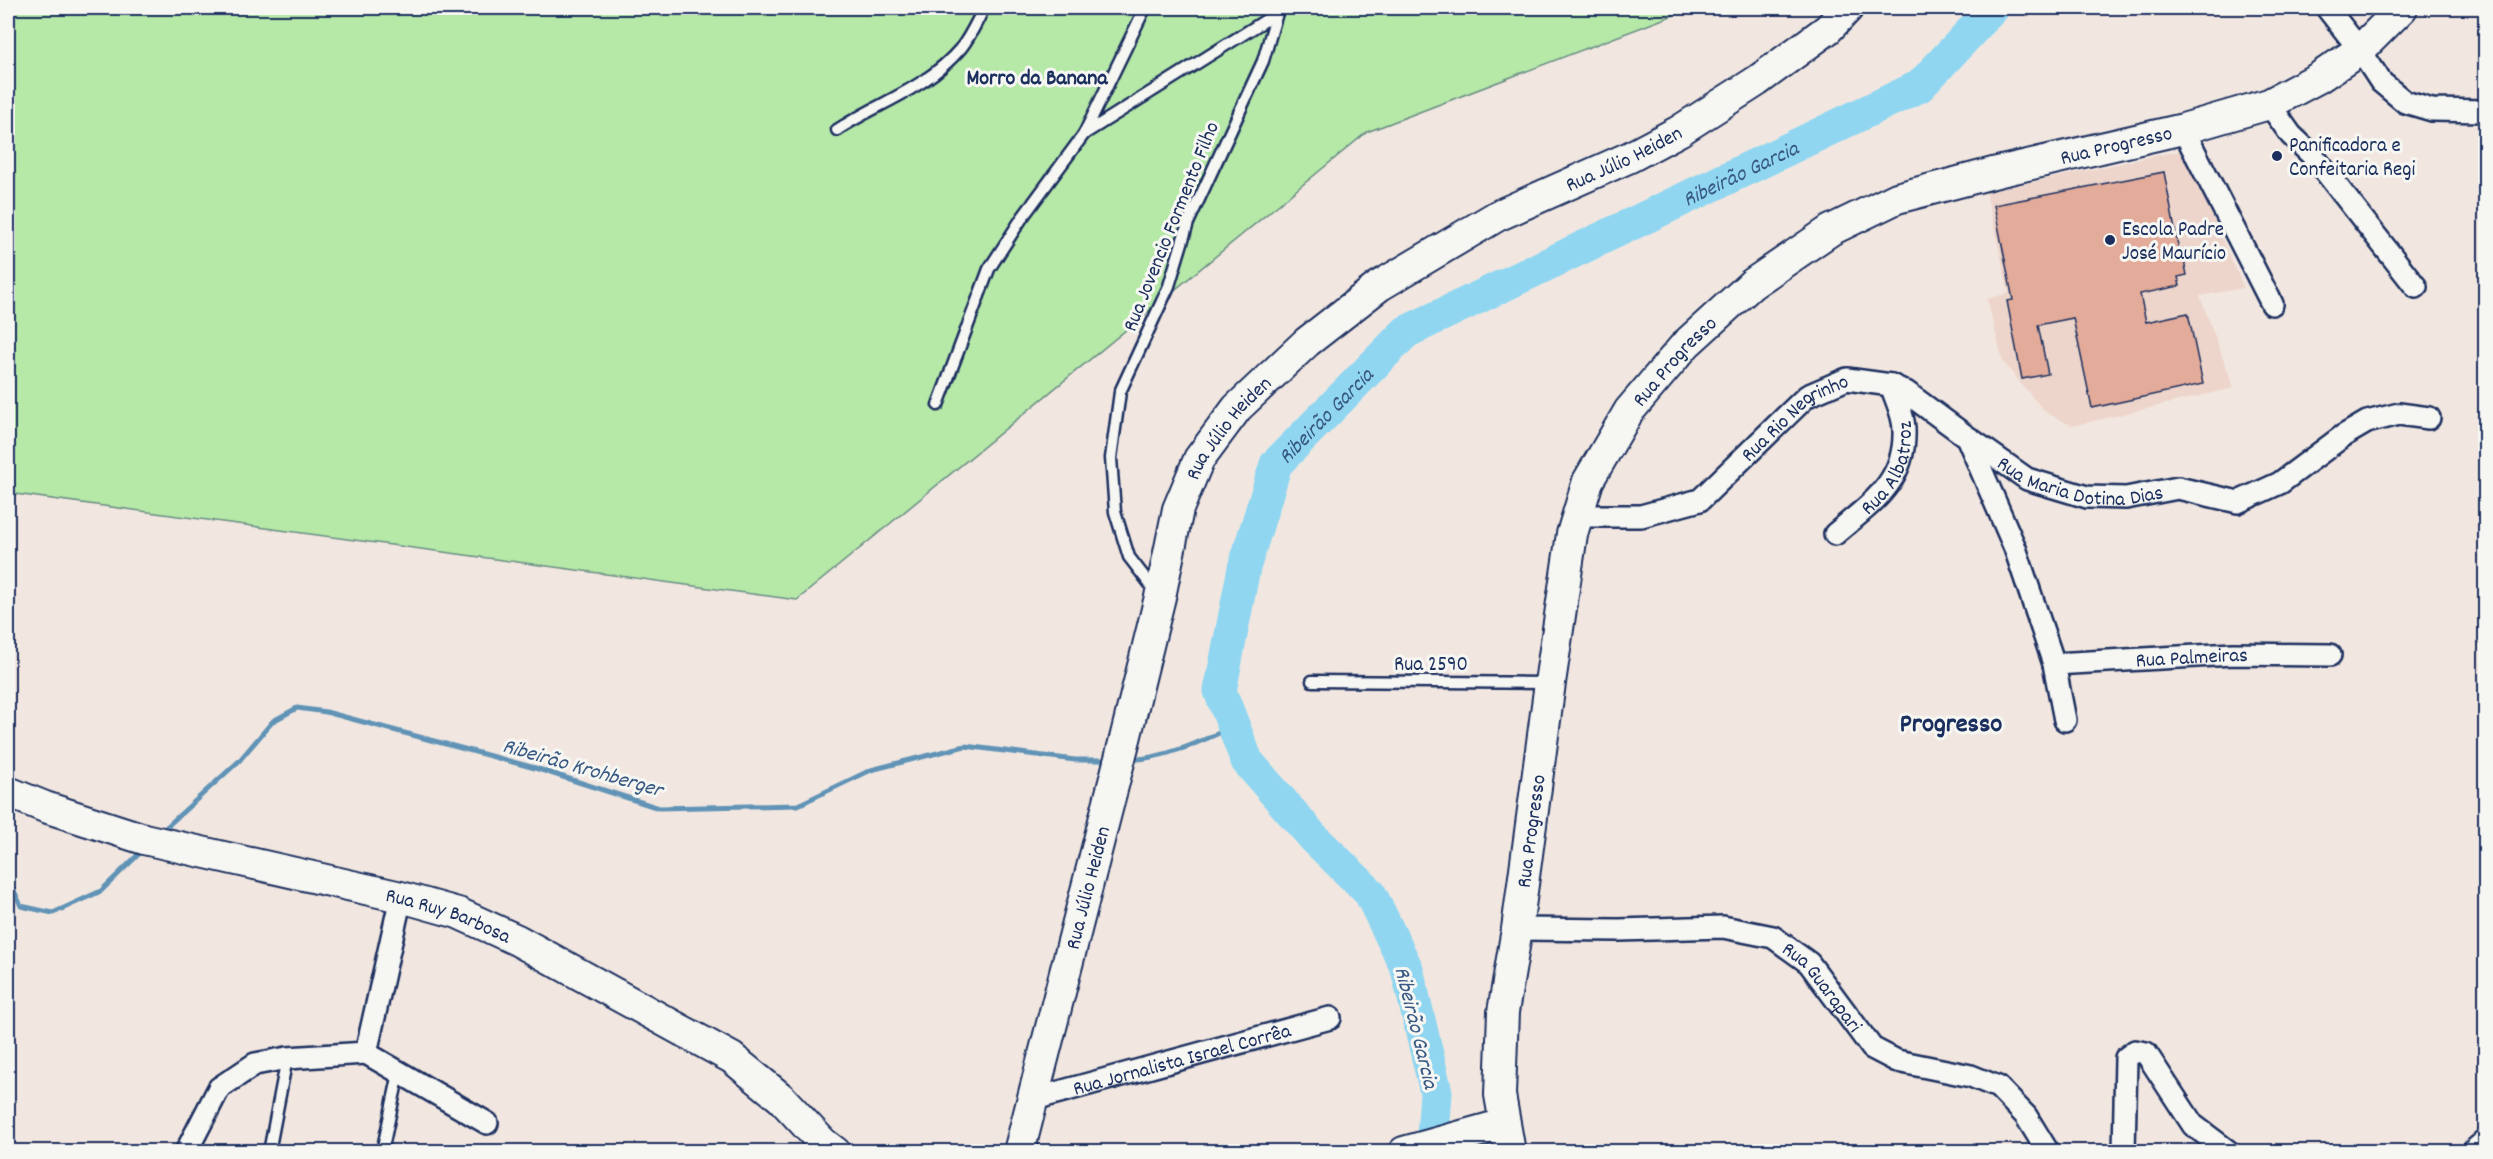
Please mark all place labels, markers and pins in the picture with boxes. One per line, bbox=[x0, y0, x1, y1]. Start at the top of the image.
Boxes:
place label: Panificadora e Confeitaria Regi bbox=[2289, 132, 2415, 186]
marker: Panificadora e Confeitaria Regi bbox=[2270, 149, 2284, 163]
place label: Escola Padre José Maurício bbox=[2122, 216, 2226, 270]
marker: Escola Padre José Maurício bbox=[2103, 233, 2117, 247]

